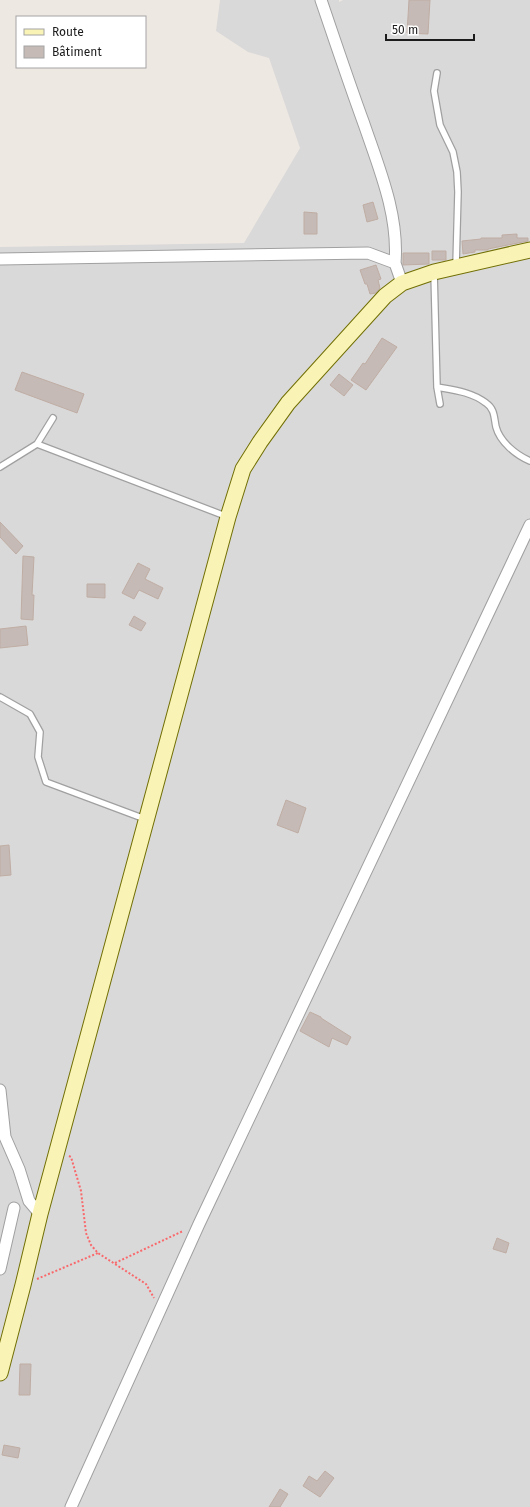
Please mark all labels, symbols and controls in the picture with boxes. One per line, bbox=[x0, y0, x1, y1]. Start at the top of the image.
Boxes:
legend bbox=[16, 16, 146, 68]
scale bar bbox=[386, 16, 474, 42]
text: 50 m bbox=[392, 23, 418, 37]
text: Route bbox=[52, 25, 84, 39]
text: Bâtiment bbox=[52, 45, 102, 59]

